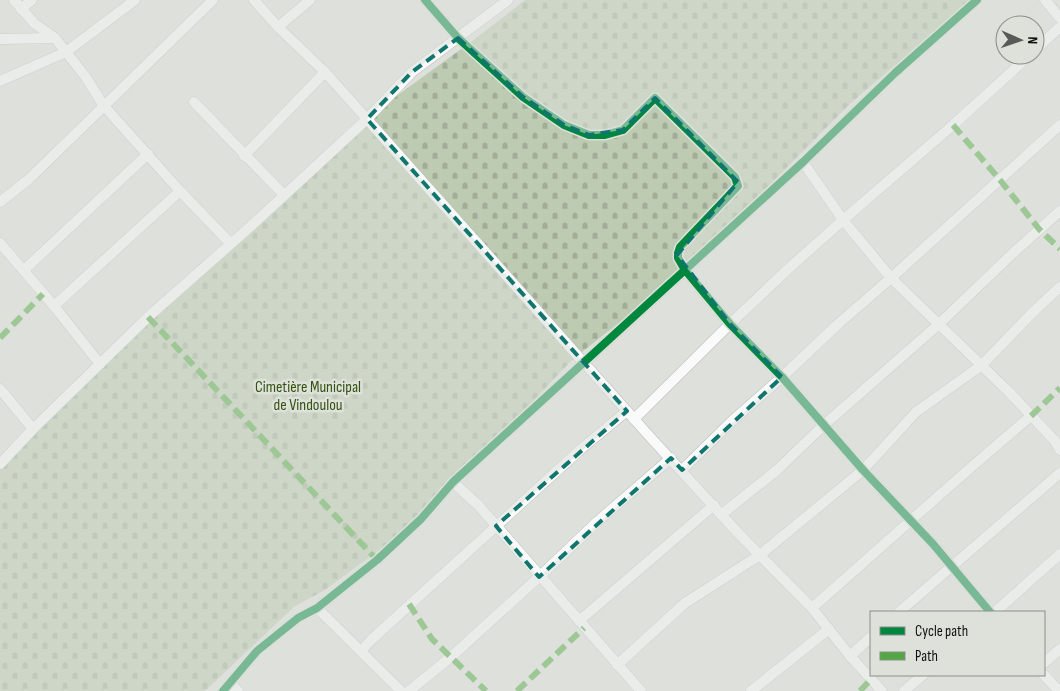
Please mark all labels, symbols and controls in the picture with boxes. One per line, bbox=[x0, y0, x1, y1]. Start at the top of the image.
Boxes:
north arrow bbox=[995, 15, 1045, 65]
text: N bbox=[1024, 36, 1041, 44]
park label: Cimetière Municipal de Vindoulou bbox=[255, 378, 361, 415]
legend bbox=[870, 611, 1045, 676]
text: Cycle path bbox=[915, 622, 968, 641]
text: Path bbox=[915, 647, 938, 666]

